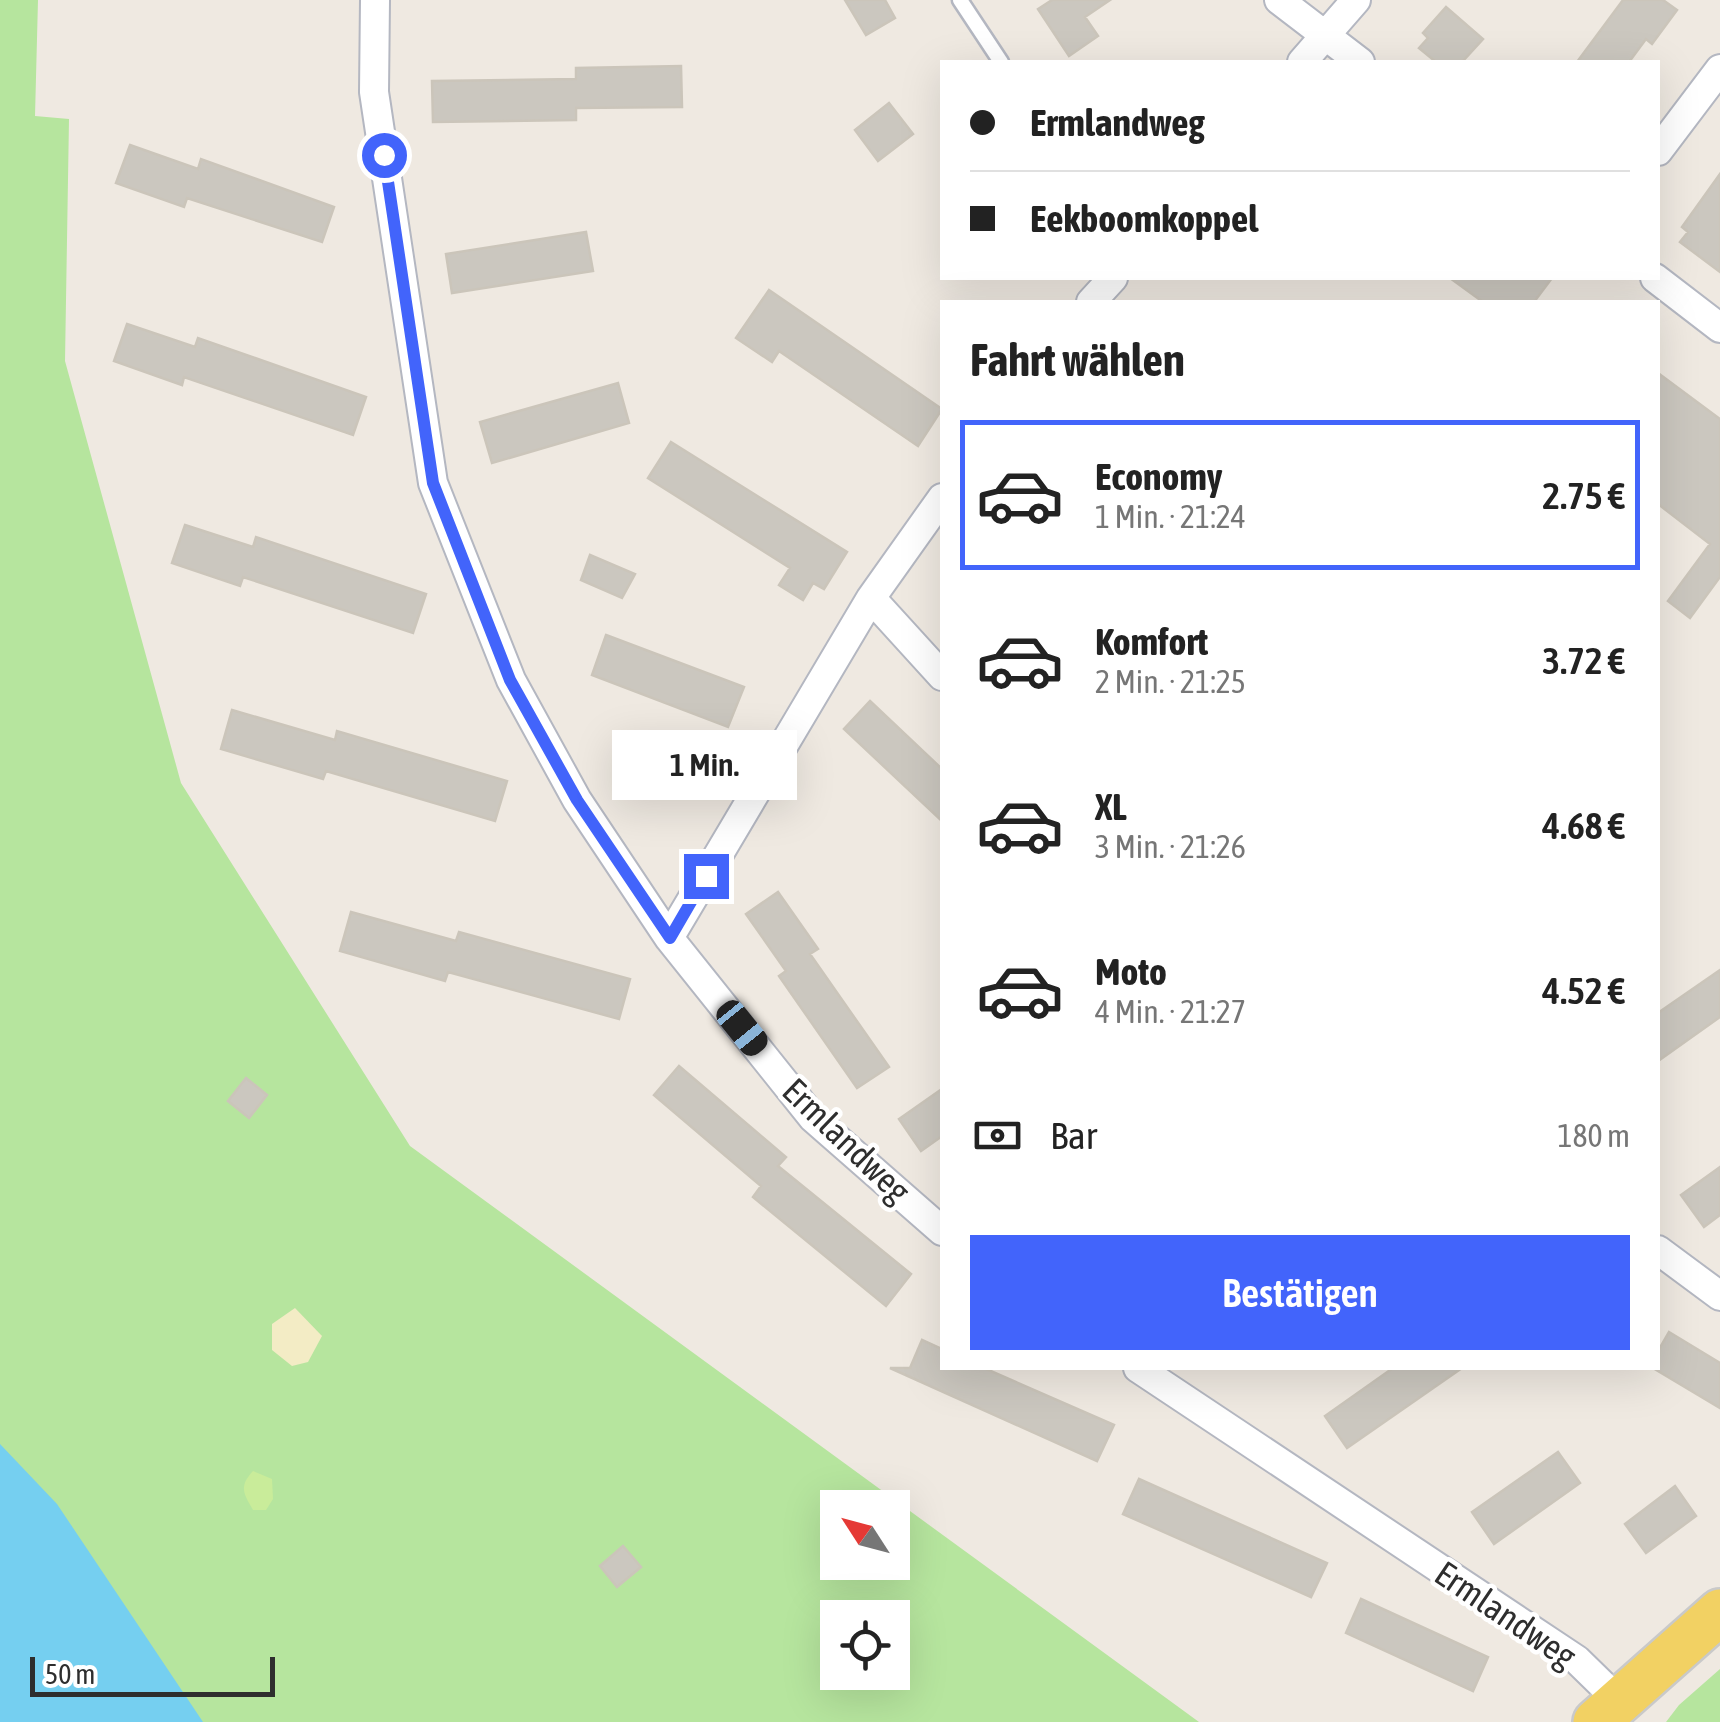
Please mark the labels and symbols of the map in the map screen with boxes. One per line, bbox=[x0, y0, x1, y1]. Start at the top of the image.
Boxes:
route start bbox=[362, 133, 407, 178]
callout: 1 Min. bbox=[614, 731, 798, 801]
route end bbox=[684, 854, 729, 899]
car bbox=[711, 995, 773, 1061]
street label: Ermlandweg bbox=[775, 1070, 919, 1210]
north arrow bbox=[820, 1490, 910, 1580]
street label: Ermlandweg bbox=[1428, 1552, 1584, 1676]
scale bar bbox=[30, 1652, 275, 1696]

